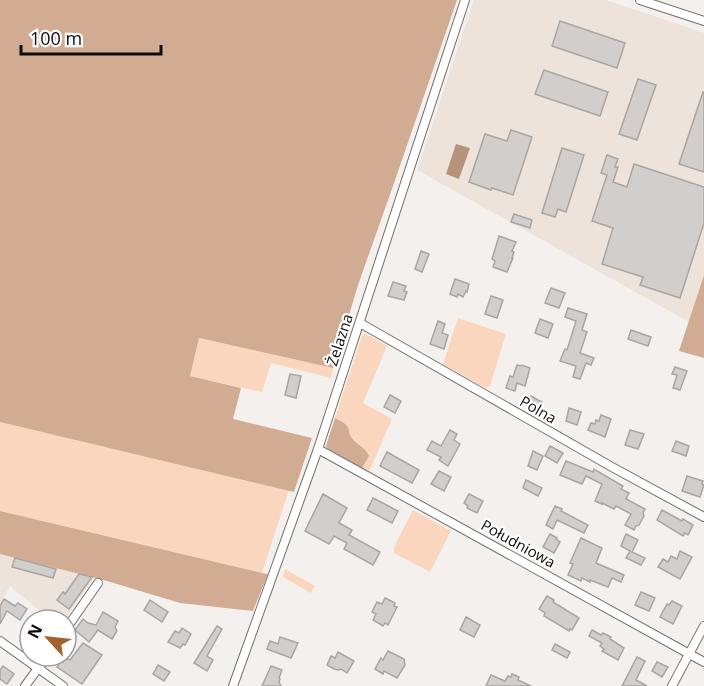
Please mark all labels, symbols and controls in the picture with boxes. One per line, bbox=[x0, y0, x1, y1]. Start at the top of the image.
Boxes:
scale bar bbox=[21, 18, 160, 56]
text: 100 m bbox=[30, 26, 82, 50]
street label: Żelazna bbox=[321, 311, 357, 368]
street label: Polna bbox=[516, 391, 561, 428]
street label: Południowa bbox=[478, 514, 559, 572]
north arrow bbox=[18, 608, 78, 668]
text: N bbox=[22, 620, 47, 642]

